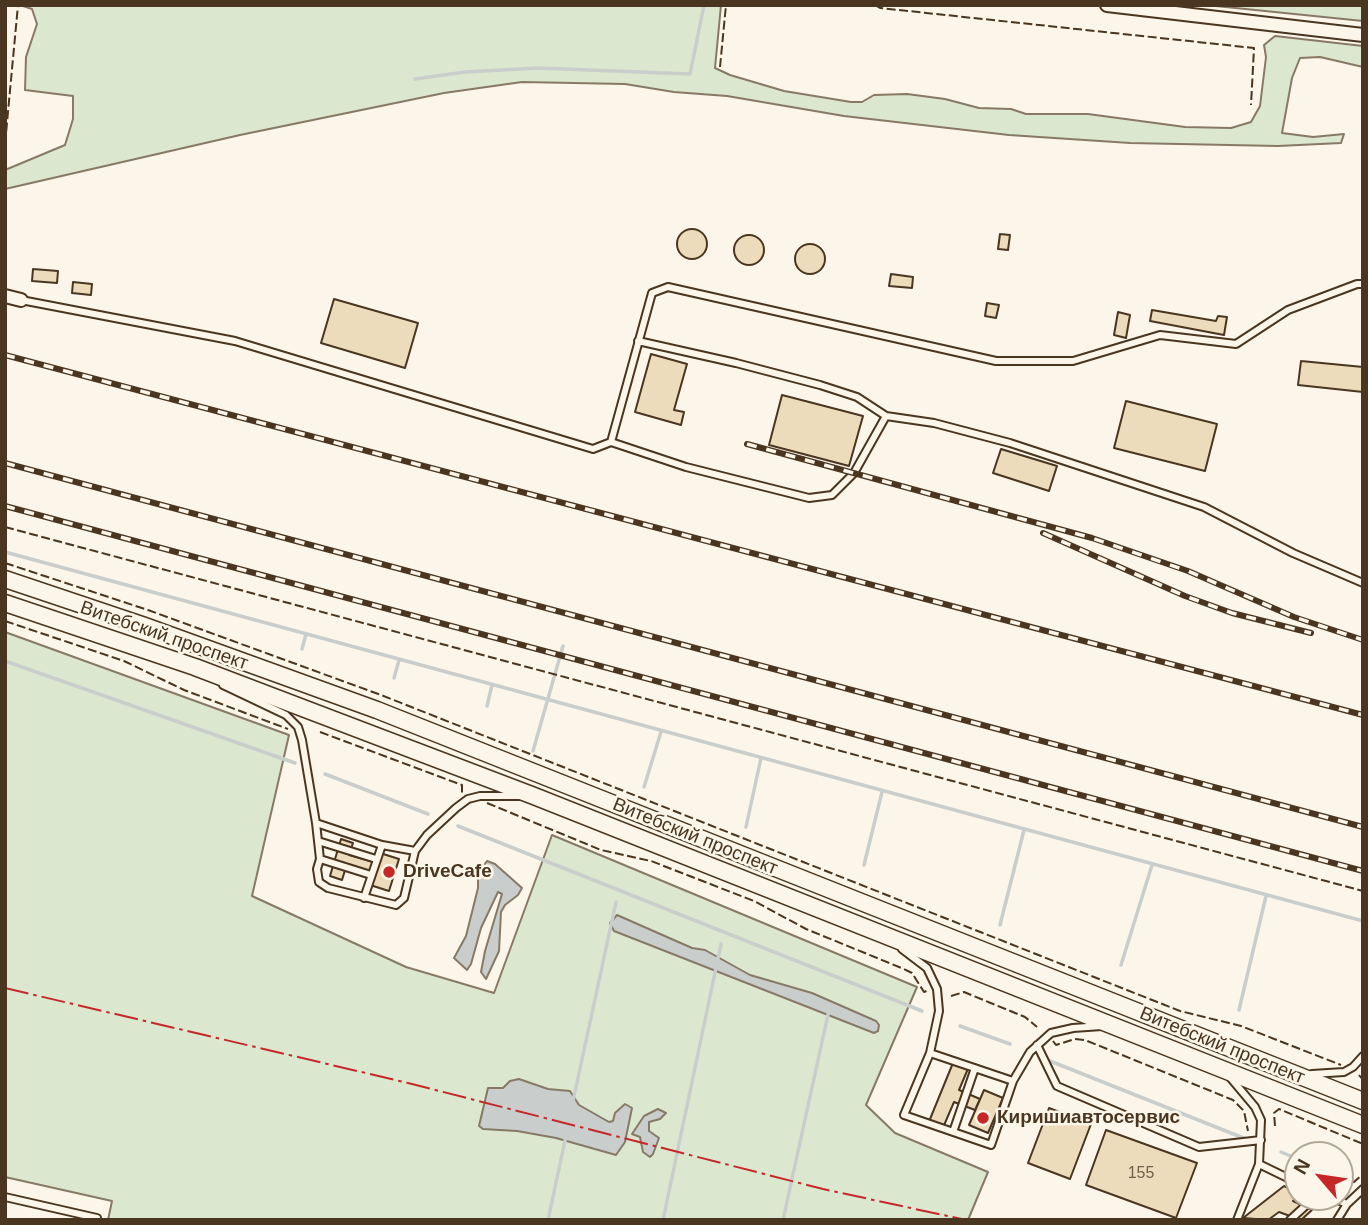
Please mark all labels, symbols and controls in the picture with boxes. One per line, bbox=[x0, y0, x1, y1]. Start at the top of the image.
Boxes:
street label: Витебский проспект bbox=[77, 597, 251, 675]
street label: Витебский проспект bbox=[609, 793, 781, 881]
place label: DriveCafe bbox=[403, 861, 492, 883]
marker: DriveCafe bbox=[381, 864, 397, 880]
street label: Витебский проспект bbox=[1136, 1002, 1308, 1090]
place label: Киришиавтосервис bbox=[997, 1107, 1180, 1129]
marker: Киришиавтосервис bbox=[975, 1110, 991, 1126]
north arrow bbox=[1284, 1141, 1354, 1211]
text: N bbox=[1289, 1155, 1314, 1178]
house number: 155 bbox=[1128, 1164, 1154, 1184]

